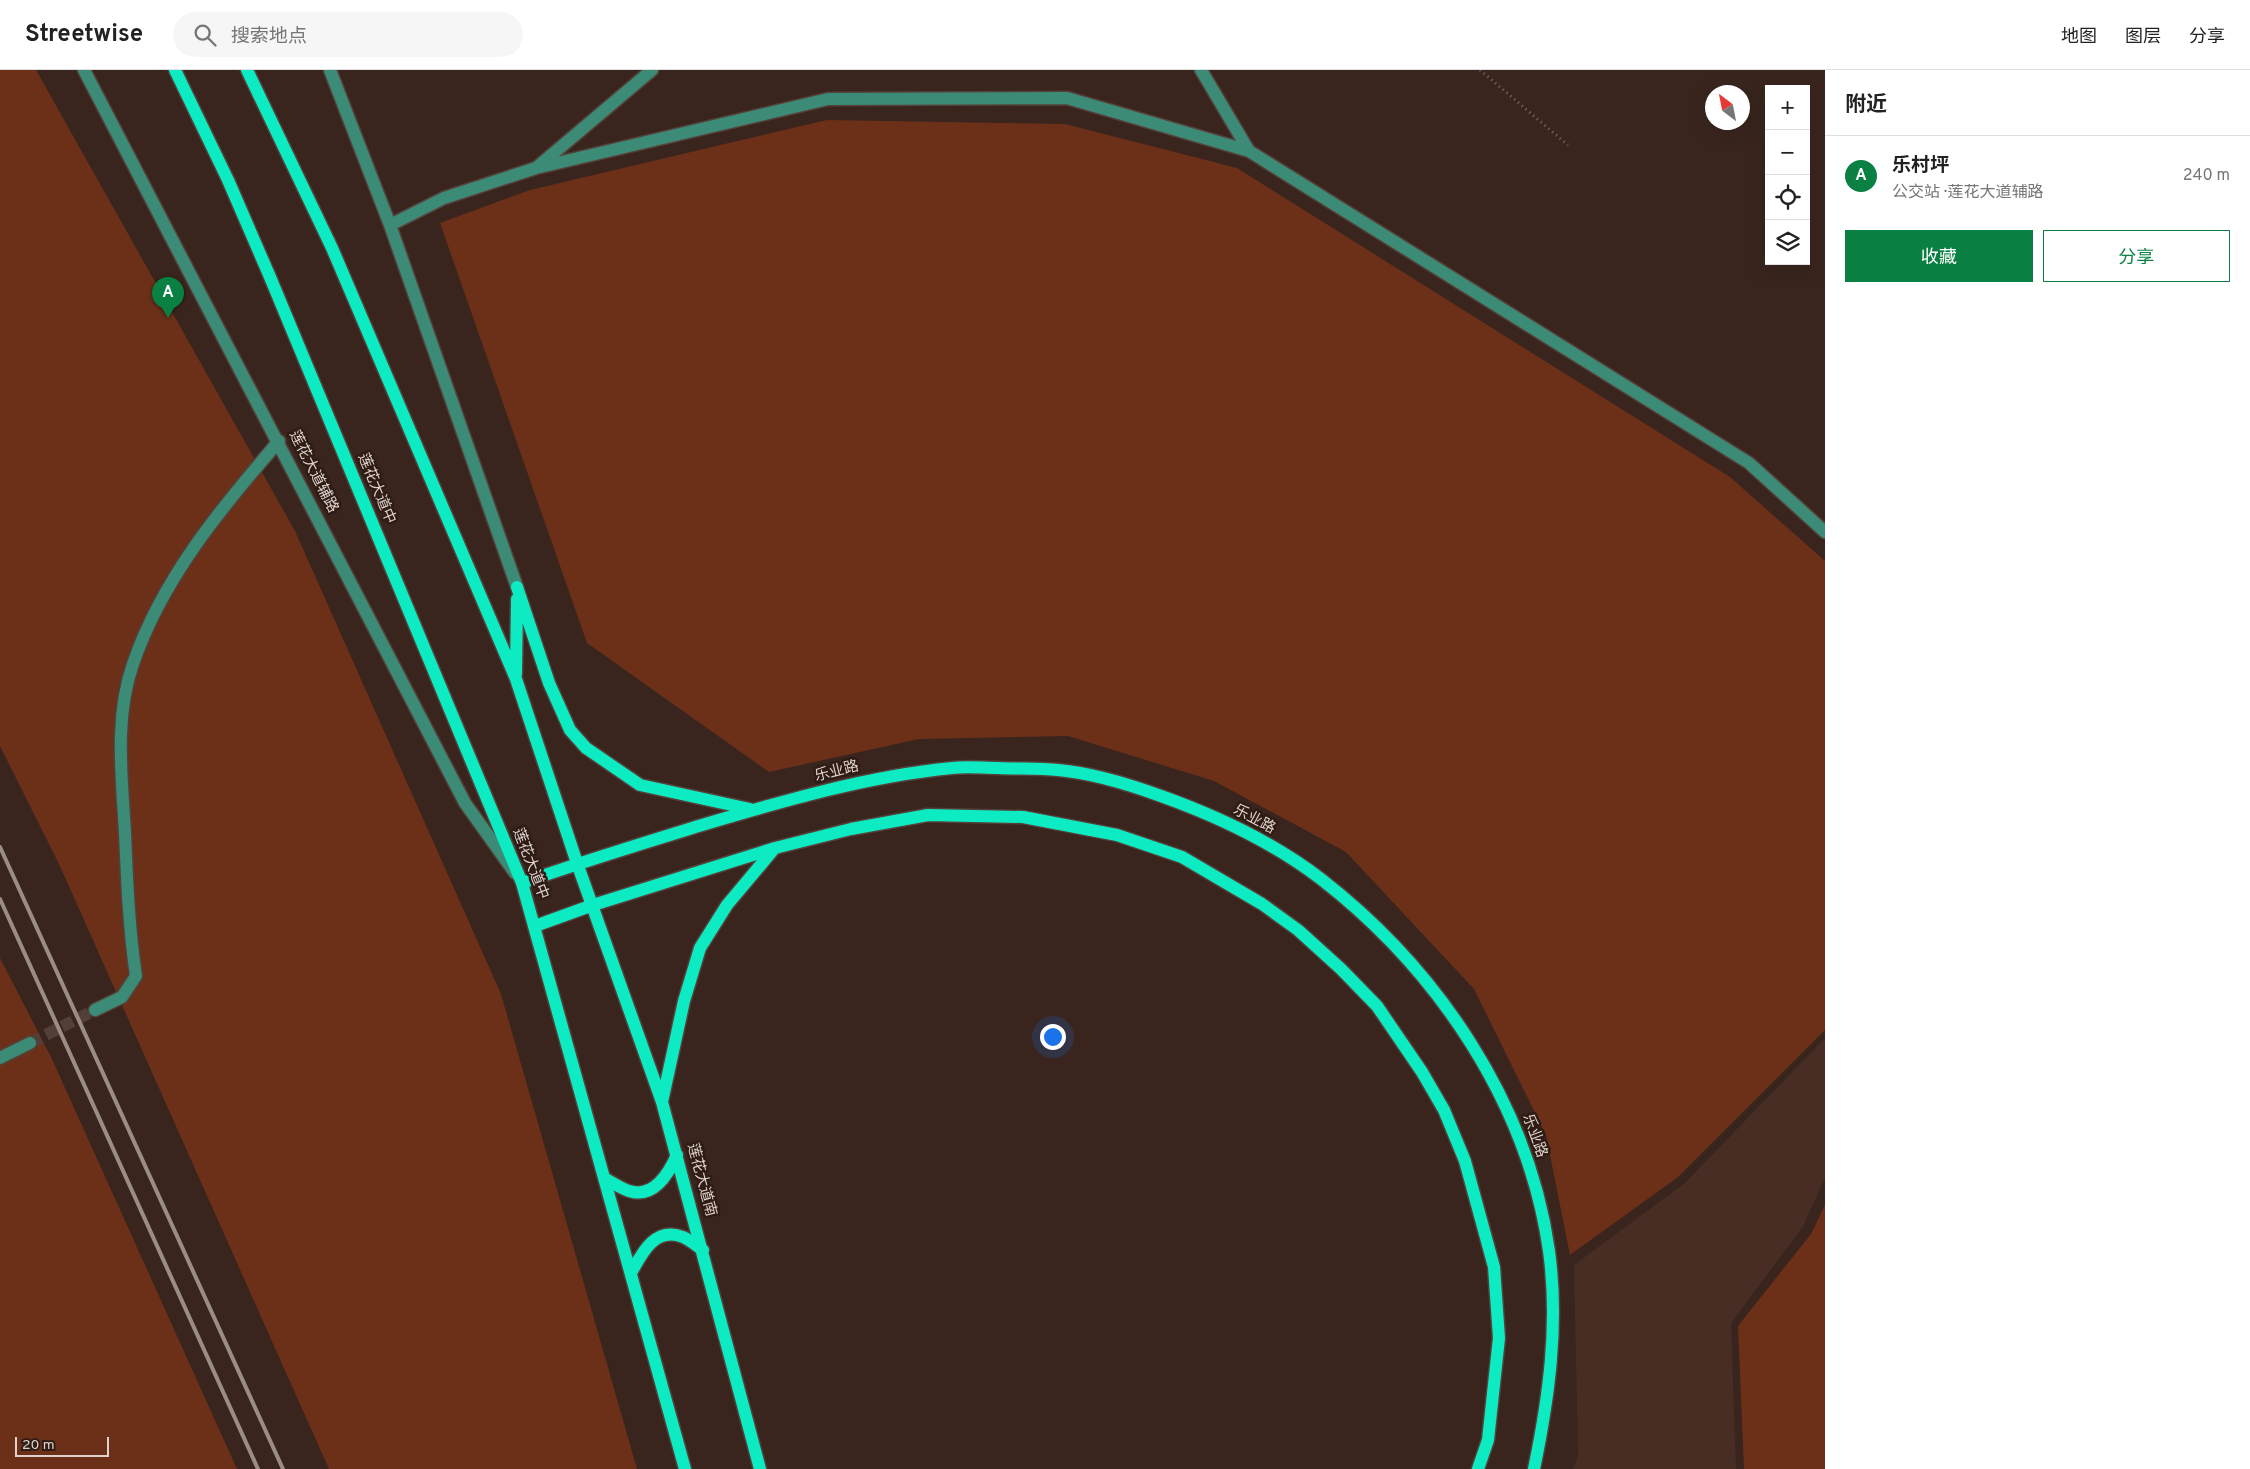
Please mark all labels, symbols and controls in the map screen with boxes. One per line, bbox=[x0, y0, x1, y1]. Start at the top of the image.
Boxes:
search box bbox=[173, 12, 523, 57]
text: Streetwise bbox=[25, 20, 143, 50]
icon: search bbox=[191, 21, 219, 49]
text: 搜索地点 bbox=[231, 25, 307, 49]
text: 地图 bbox=[2061, 26, 2097, 49]
text: 图层 bbox=[2125, 26, 2161, 49]
text: 分享 bbox=[2189, 26, 2225, 49]
north arrow bbox=[1705, 85, 1750, 130]
map controls bbox=[1765, 85, 1810, 265]
button: + bbox=[1765, 85, 1810, 130]
text: 附近 bbox=[1845, 92, 1887, 119]
button: − bbox=[1765, 130, 1810, 175]
text: 乐村坪 bbox=[1892, 154, 1949, 178]
text: A bbox=[1855, 166, 1867, 186]
text: 240 m bbox=[2183, 166, 2230, 186]
button: locate bbox=[1765, 175, 1810, 220]
text: 公交站 · 莲花大道辅路 bbox=[1892, 183, 2044, 203]
button: layers bbox=[1765, 220, 1810, 265]
button: 收藏 bbox=[1845, 230, 2033, 282]
button: 分享 bbox=[2043, 230, 2230, 282]
pin: A bbox=[152, 277, 184, 318]
street label: 莲花大道辅路 bbox=[284, 428, 342, 516]
street label: 莲花大道中 bbox=[353, 451, 399, 527]
street label: 乐业路 bbox=[813, 757, 861, 787]
street label: 乐业路 bbox=[1230, 801, 1278, 839]
street label: 莲花大道中 bbox=[508, 826, 552, 902]
your location bbox=[1040, 1024, 1066, 1050]
street label: 乐业路 bbox=[1517, 1112, 1551, 1160]
street label: 莲花大道南 bbox=[682, 1141, 720, 1219]
scale bar bbox=[15, 1434, 109, 1457]
text: 20 m bbox=[22, 1437, 55, 1454]

